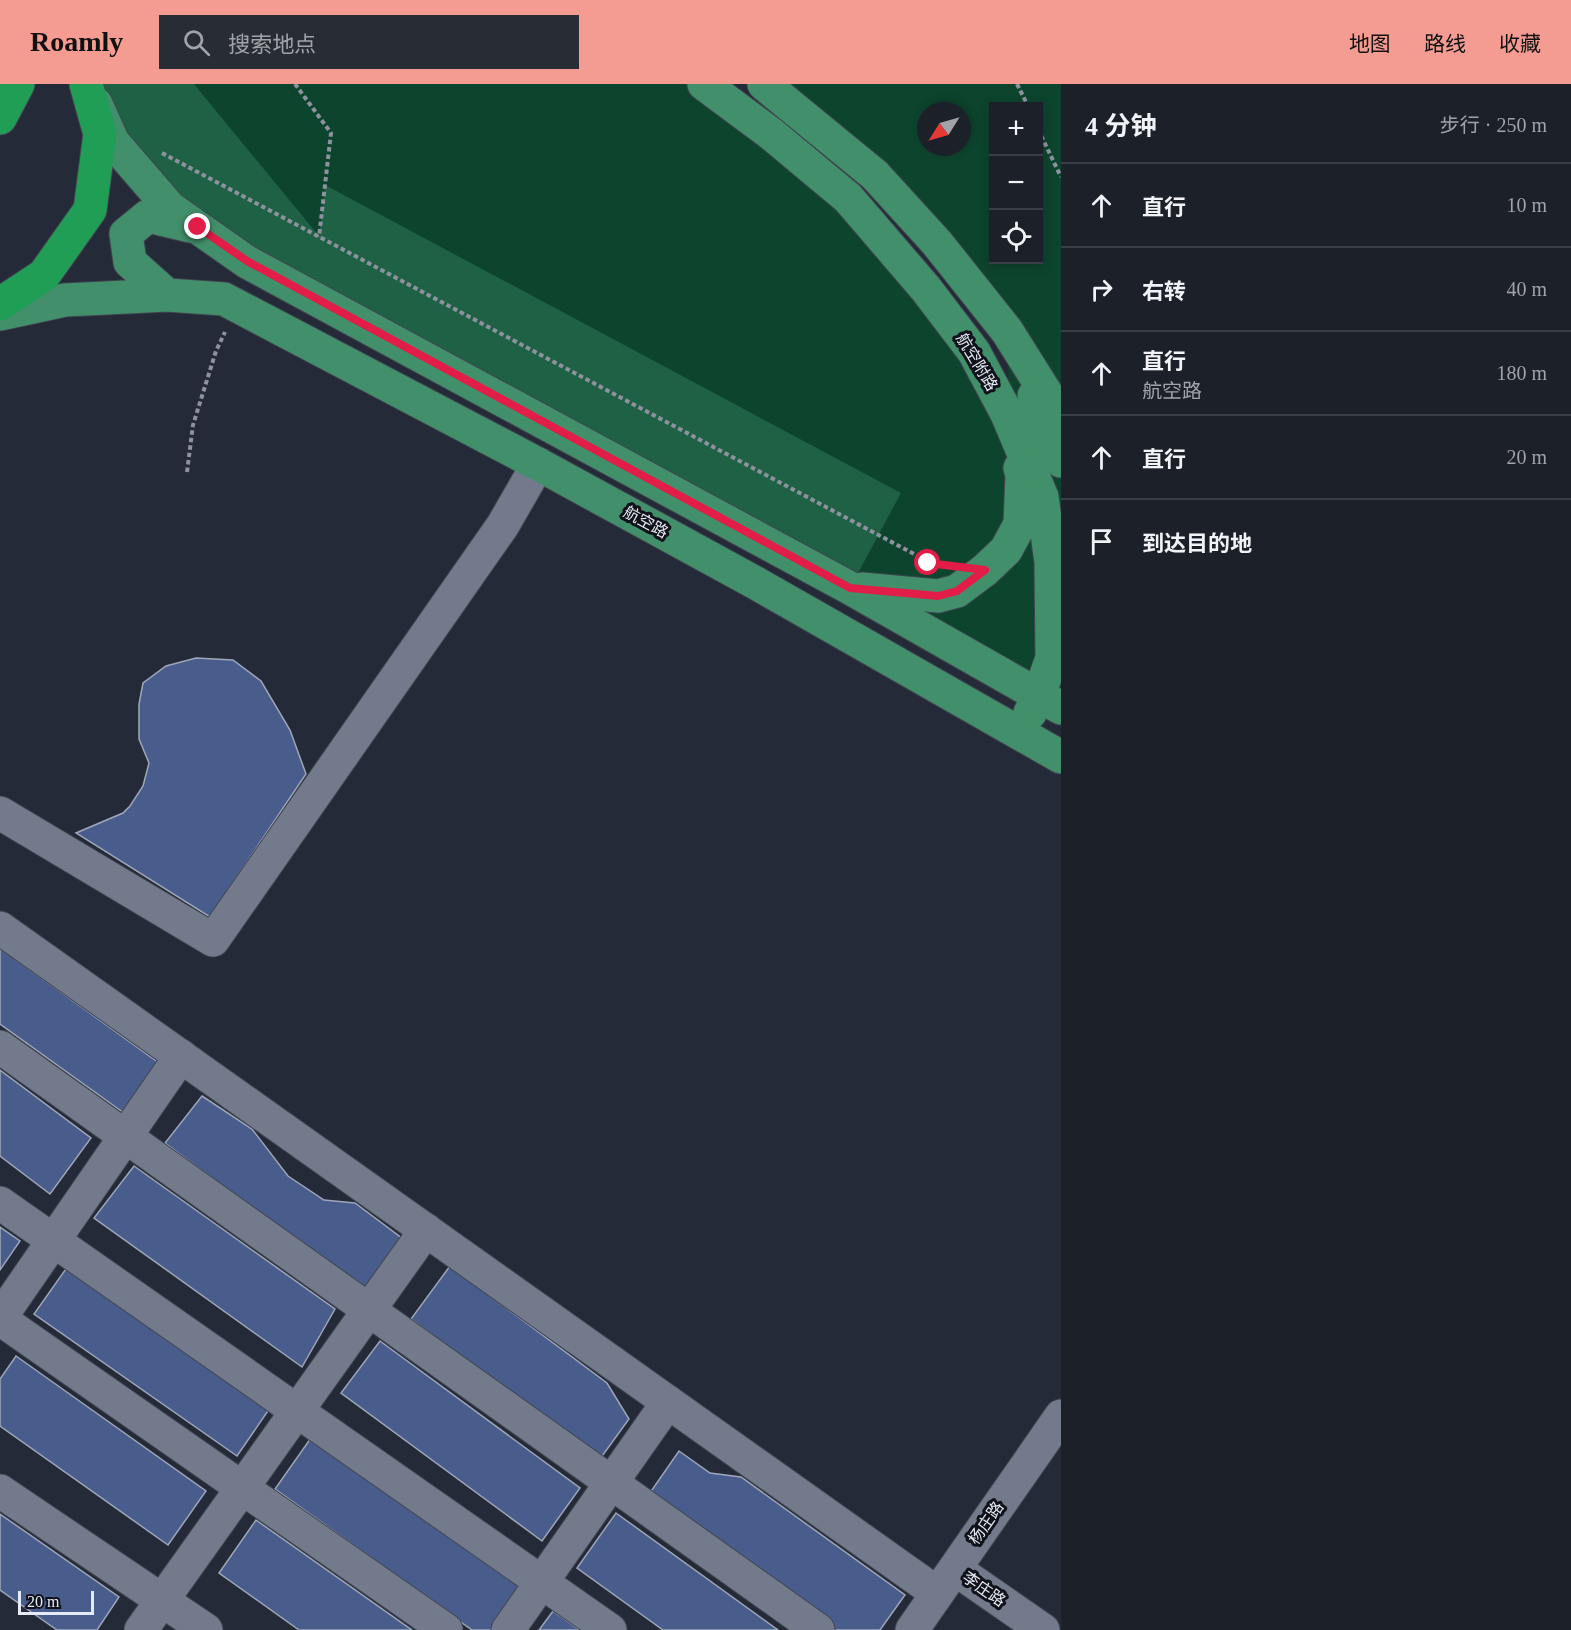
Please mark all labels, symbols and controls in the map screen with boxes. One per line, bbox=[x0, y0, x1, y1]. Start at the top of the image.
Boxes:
search box bbox=[159, 15, 579, 69]
text: Roamly bbox=[30, 26, 123, 57]
icon: search bbox=[180, 26, 213, 59]
text: 搜索地点 bbox=[228, 32, 316, 57]
text: 地图 bbox=[1349, 32, 1391, 56]
text: 路线 bbox=[1424, 32, 1466, 56]
text: 收藏 bbox=[1499, 32, 1541, 56]
north arrow bbox=[917, 102, 971, 156]
map controls bbox=[989, 102, 1043, 264]
button: + bbox=[989, 102, 1043, 156]
text: 4 分钟 bbox=[1085, 112, 1157, 141]
text: 步行 · 250 m bbox=[1440, 114, 1547, 136]
button: − bbox=[989, 156, 1043, 210]
icon: ahead bbox=[1085, 189, 1118, 222]
text: 10 m bbox=[1506, 194, 1547, 216]
text: 直行 bbox=[1142, 195, 1186, 220]
button: locate bbox=[989, 210, 1043, 264]
route end bbox=[184, 213, 210, 239]
icon: right bbox=[1085, 273, 1118, 306]
text: 40 m bbox=[1506, 278, 1547, 300]
text: 右转 bbox=[1142, 279, 1186, 304]
street label: 航空附路 bbox=[953, 330, 1001, 394]
text: 直行 bbox=[1142, 349, 1186, 374]
icon: ahead bbox=[1085, 357, 1118, 390]
text: 180 m bbox=[1496, 362, 1547, 384]
text: 航空路 bbox=[1142, 380, 1202, 402]
icon: ahead bbox=[1085, 441, 1118, 474]
text: 20 m bbox=[1506, 446, 1547, 468]
text: 直行 bbox=[1142, 447, 1186, 472]
street label: 航空路 bbox=[621, 503, 671, 541]
icon: arrive bbox=[1085, 525, 1118, 558]
text: 到达目的地 bbox=[1142, 531, 1252, 556]
route start bbox=[914, 549, 940, 575]
street label: 杨庄路 bbox=[965, 1498, 1007, 1548]
street label: 李庄路 bbox=[959, 1568, 1009, 1610]
scale bar bbox=[18, 1588, 94, 1616]
text: 20 m bbox=[27, 1593, 59, 1610]

